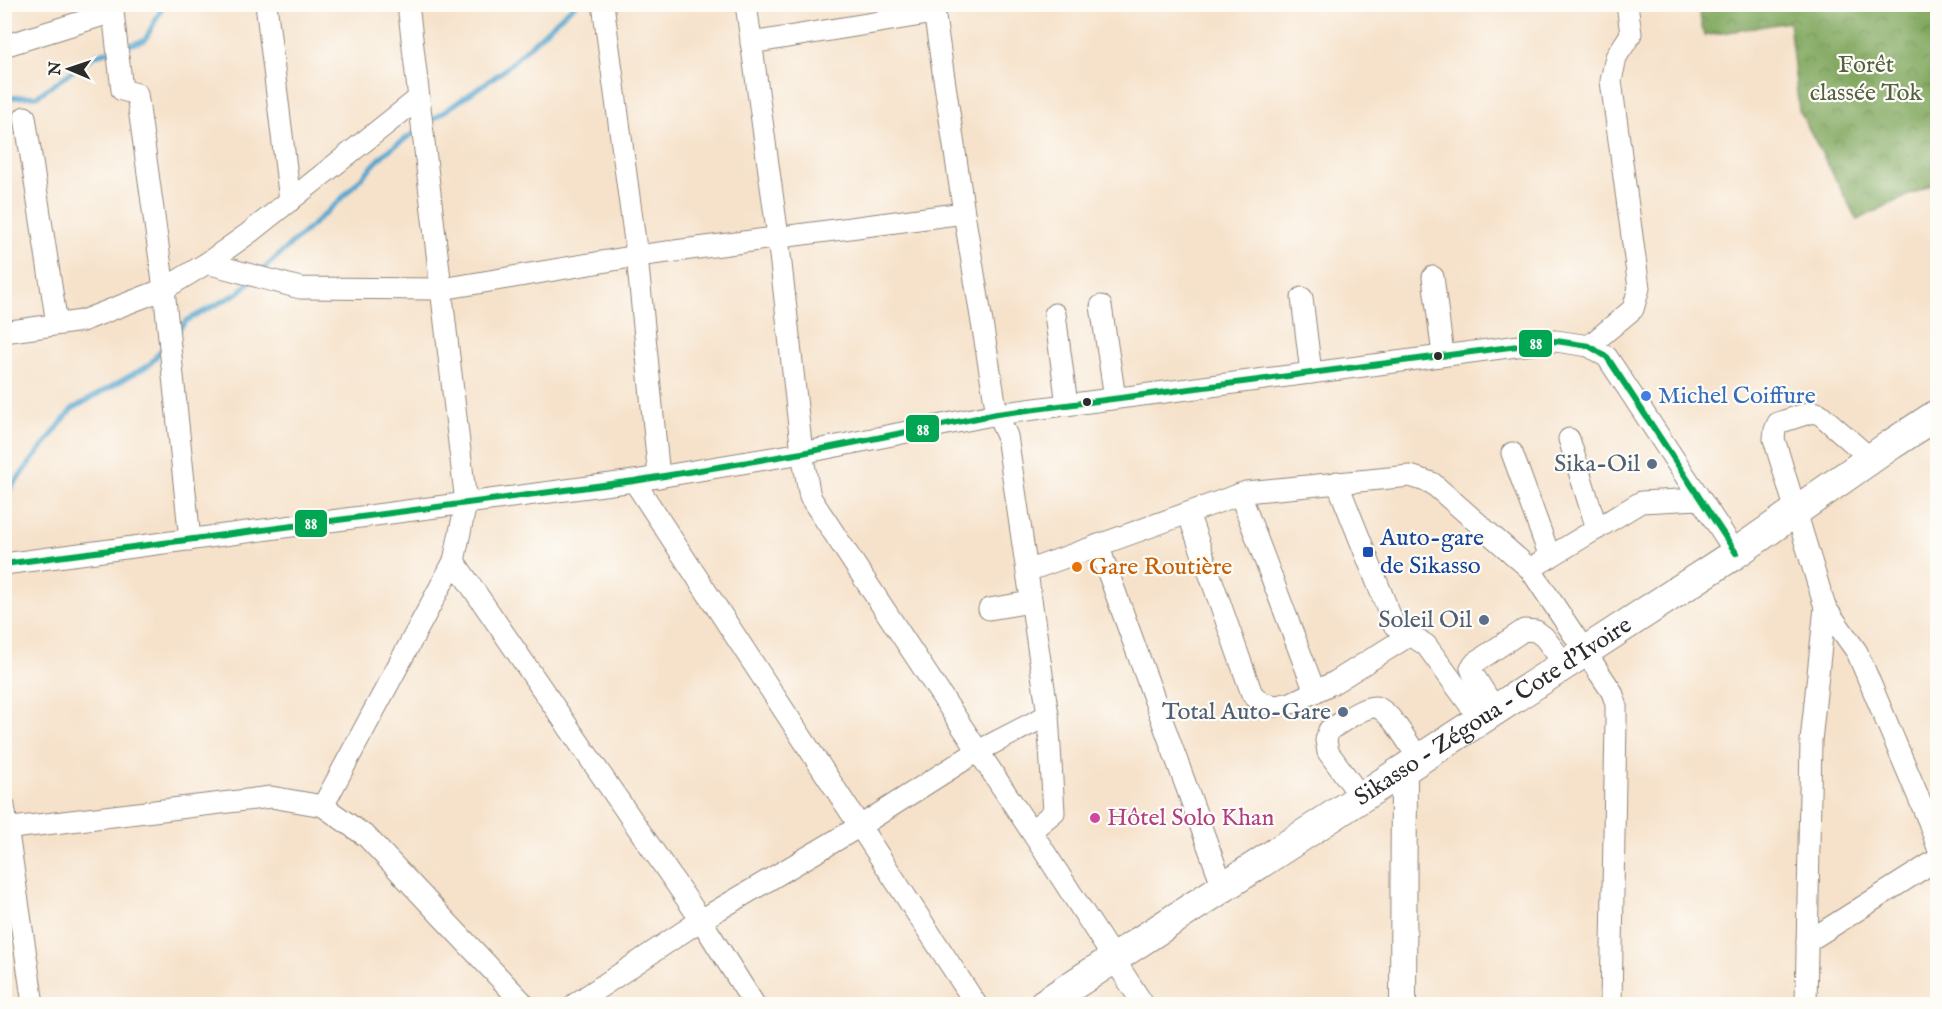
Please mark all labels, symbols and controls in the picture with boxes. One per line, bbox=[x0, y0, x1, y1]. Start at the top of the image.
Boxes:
north arrow bbox=[39, 39, 99, 99]
park label: Forêt classée Tok bbox=[1810, 50, 1922, 109]
text: N bbox=[46, 61, 66, 77]
line badge: 88 bbox=[1518, 329, 1553, 358]
text: 88 bbox=[1530, 335, 1542, 355]
unlabelled marker bbox=[1432, 350, 1444, 362]
place label: Michel Coiffure bbox=[1658, 381, 1816, 412]
marker: Michel Coiffure bbox=[1639, 389, 1653, 403]
unlabelled marker bbox=[1081, 396, 1093, 408]
line badge: 88 bbox=[905, 414, 940, 443]
text: 88 bbox=[917, 421, 929, 441]
place label: Sika-Oil bbox=[1554, 449, 1640, 480]
marker: Sika-Oil bbox=[1645, 457, 1659, 471]
line badge: 88 bbox=[294, 509, 328, 538]
text: 88 bbox=[305, 515, 317, 535]
place label: Auto-gare de Sikasso bbox=[1379, 523, 1484, 582]
marker: Auto-gare de Sikasso bbox=[1361, 545, 1375, 559]
place label: Gare Routière bbox=[1089, 552, 1232, 583]
marker: Gare Routière bbox=[1070, 560, 1084, 574]
place label: Soleil Oil bbox=[1378, 605, 1472, 636]
street label: Sikasso - Zégoua - Cote d'Ivoire bbox=[1349, 610, 1638, 813]
marker: Soleil Oil bbox=[1477, 613, 1491, 627]
place label: Total Auto-Gare bbox=[1162, 697, 1331, 728]
marker: Total Auto-Gare bbox=[1336, 705, 1350, 719]
place label: Hôtel Solo Khan bbox=[1107, 803, 1274, 834]
marker: Hôtel Solo Khan bbox=[1088, 811, 1102, 825]

